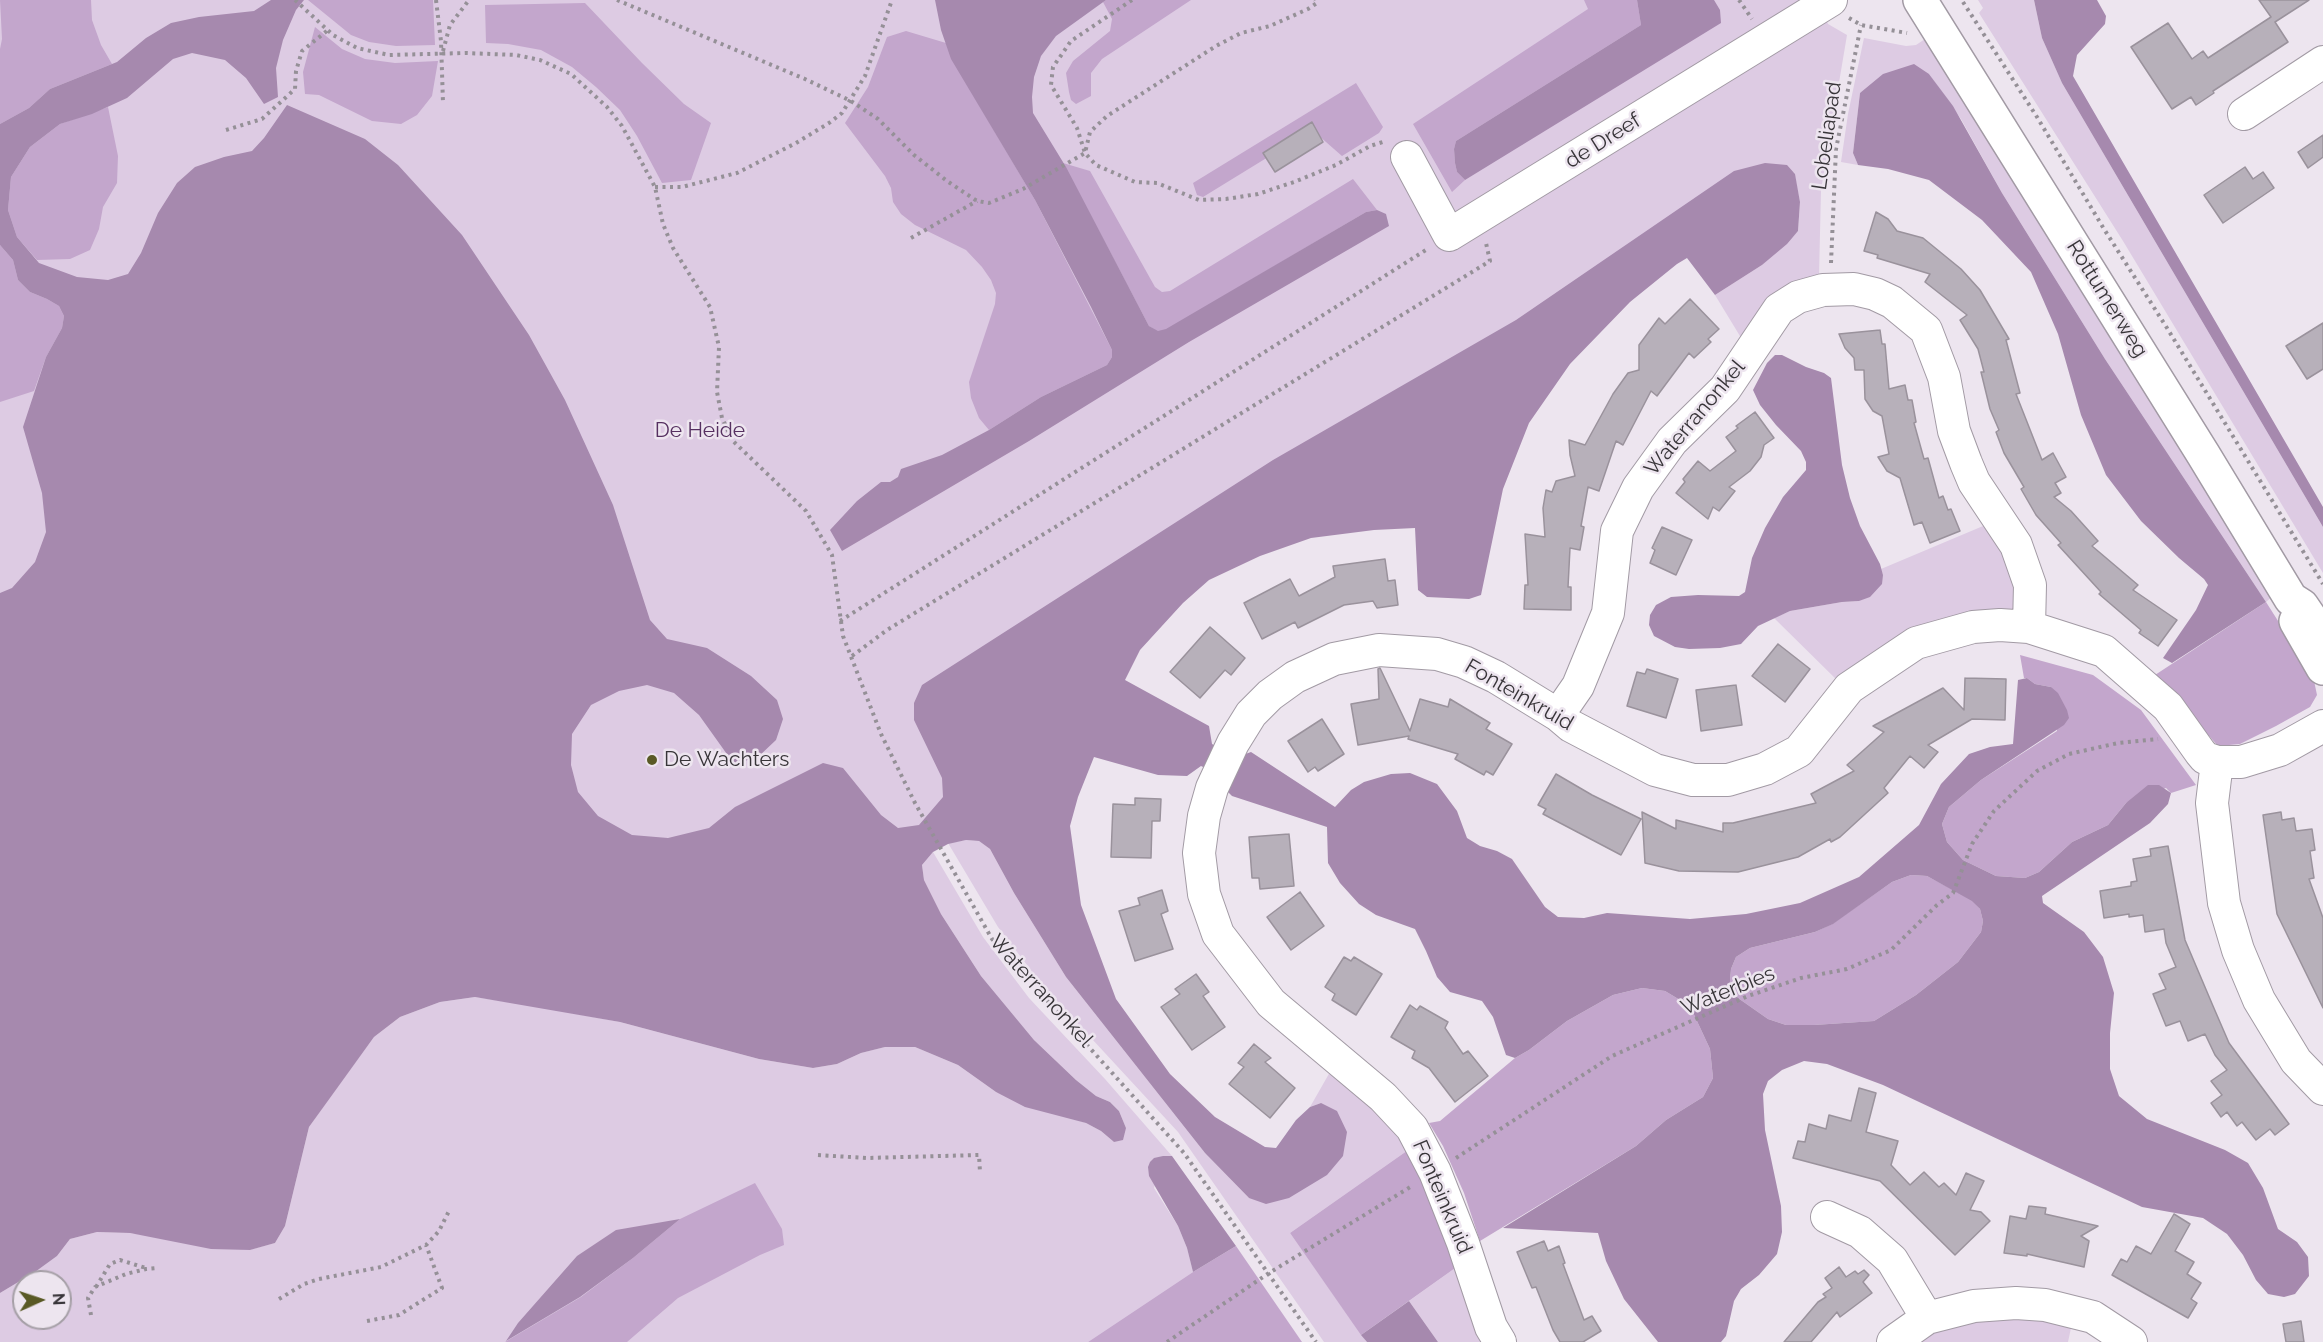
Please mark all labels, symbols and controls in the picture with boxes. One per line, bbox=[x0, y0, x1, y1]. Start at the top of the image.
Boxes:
street label: Lobeliapad bbox=[1807, 80, 1847, 192]
street label: de Dreef bbox=[1561, 108, 1645, 174]
street label: Rottumerweg bbox=[2061, 236, 2153, 362]
street label: Waterranonkel bbox=[1639, 355, 1751, 481]
park label: De Heide bbox=[655, 418, 745, 444]
street label: Fonteinkruid bbox=[1460, 654, 1578, 736]
place label: De Wachters bbox=[664, 747, 789, 773]
marker: De Wachters bbox=[645, 753, 659, 767]
street label: Waterranonkel bbox=[984, 929, 1098, 1053]
street label: Waterbies bbox=[1677, 961, 1779, 1021]
street label: Fonteinkruid bbox=[1407, 1136, 1477, 1258]
north arrow bbox=[12, 1270, 72, 1330]
text: N bbox=[49, 1293, 68, 1306]

